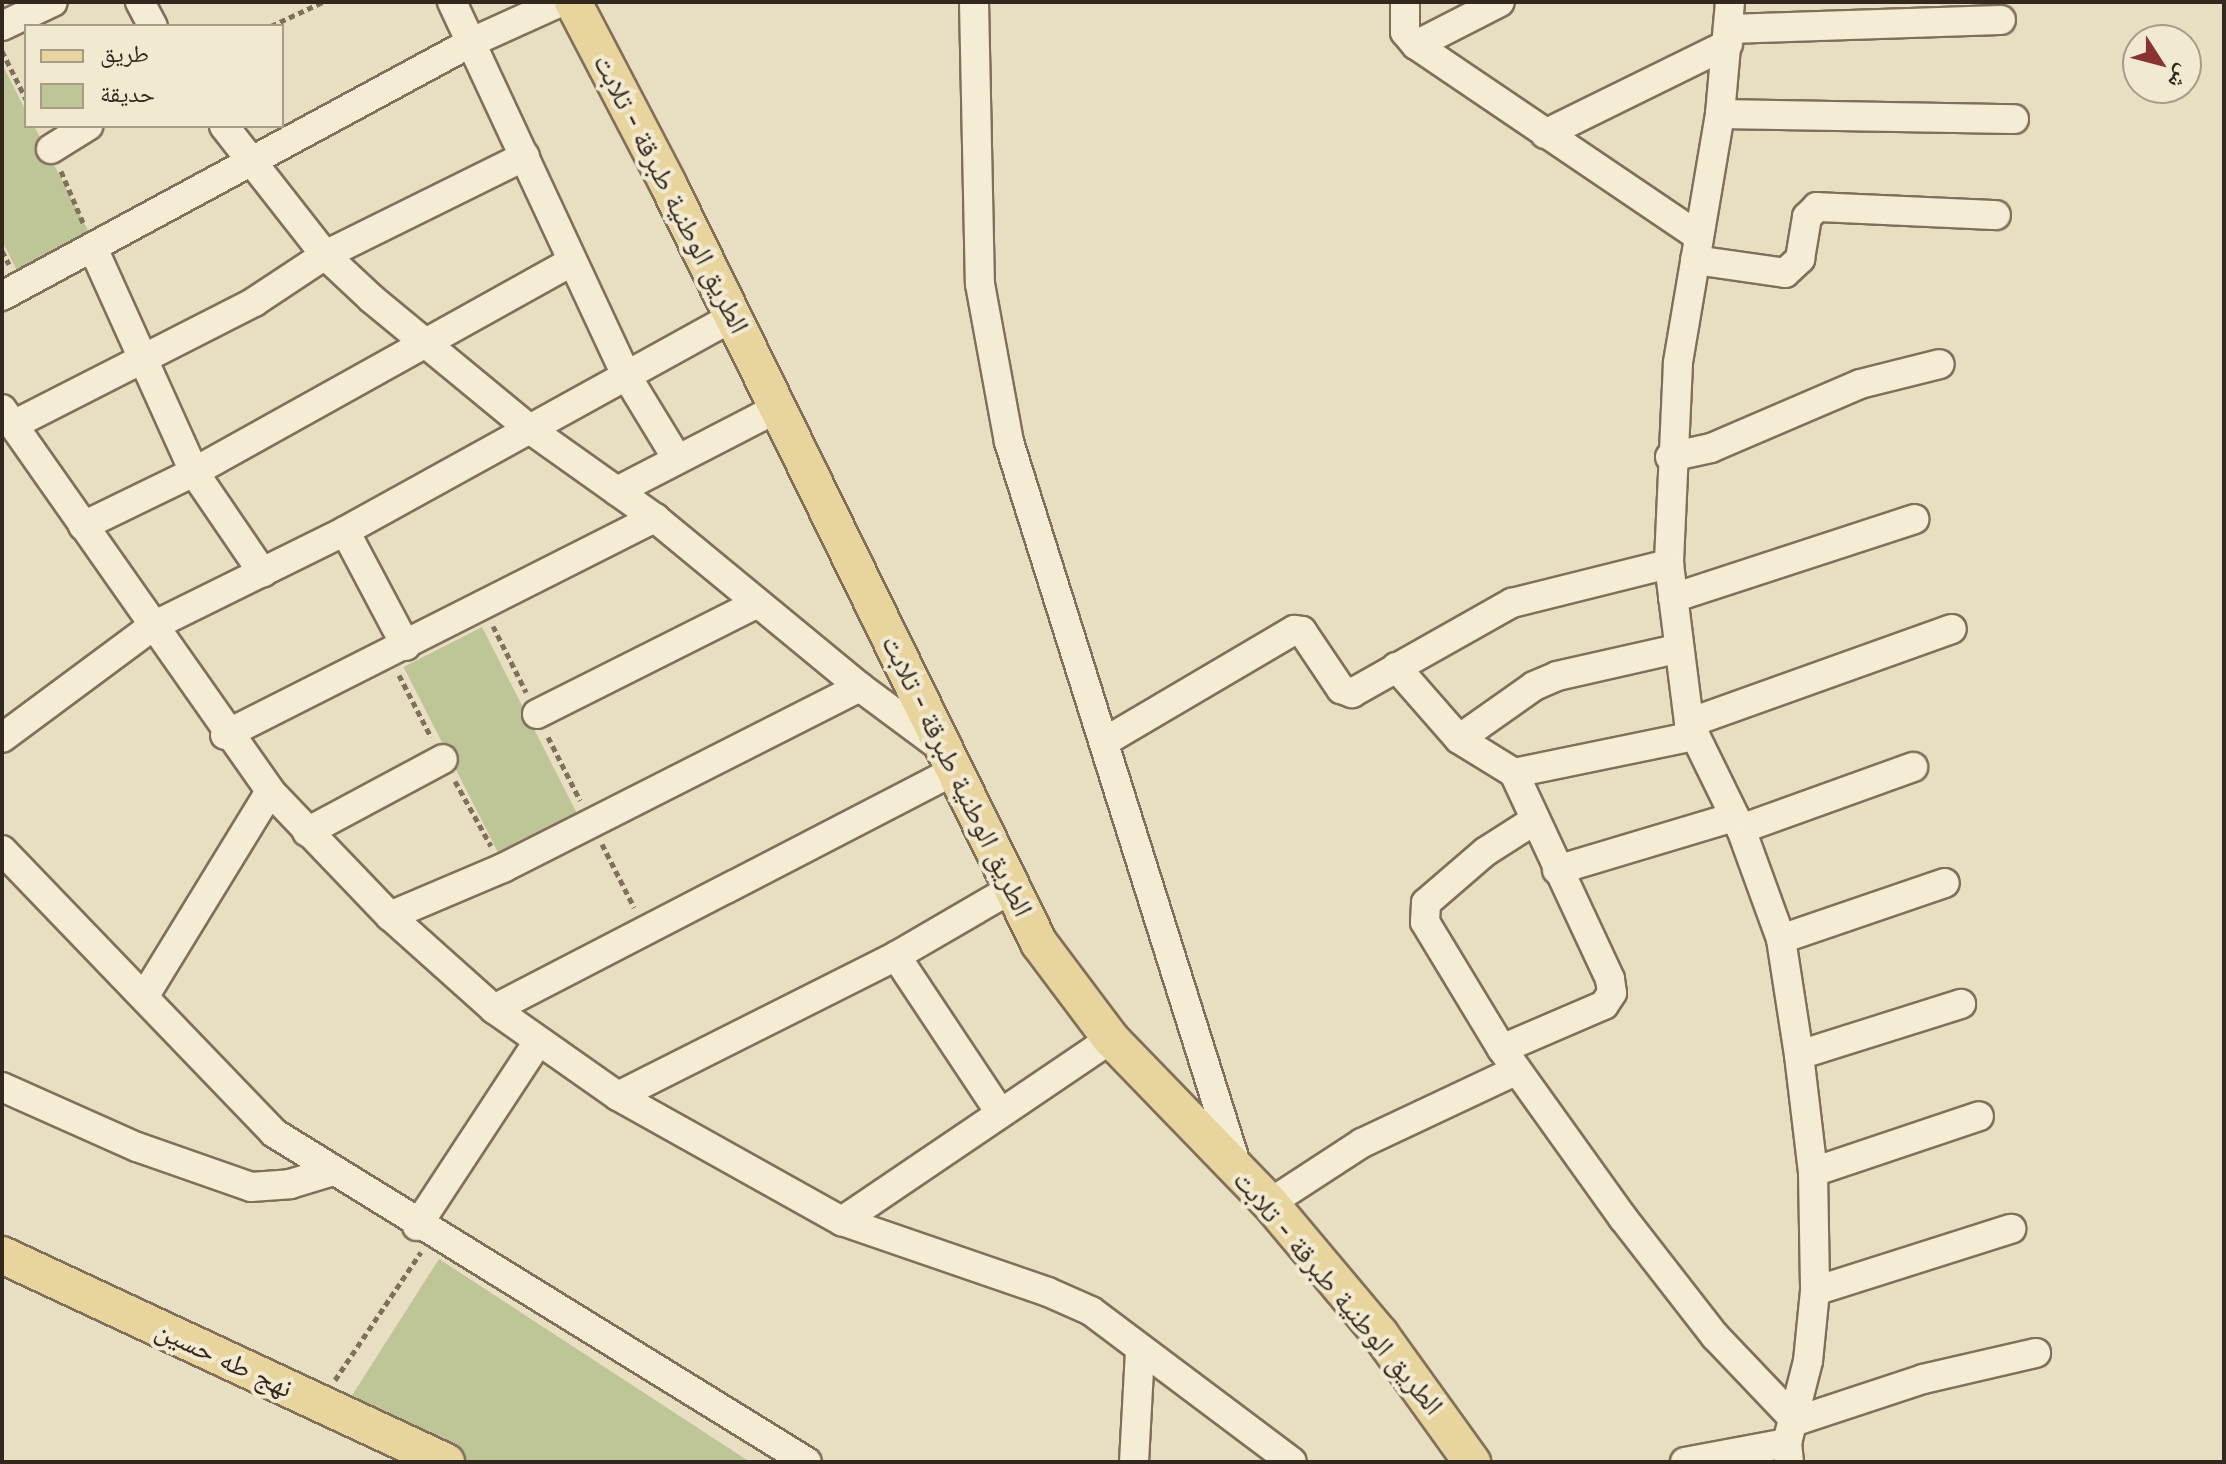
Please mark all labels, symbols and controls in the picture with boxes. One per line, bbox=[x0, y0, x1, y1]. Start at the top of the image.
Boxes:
legend bbox=[24, 24, 284, 128]
north arrow bbox=[2122, 24, 2202, 104]
text: طريق bbox=[100, 39, 149, 68]
street label: الطريق الوطنية طبرقة - تلابت bbox=[586, 49, 756, 339]
text: ش bbox=[2162, 60, 2198, 95]
text: حديقة bbox=[100, 79, 155, 108]
street label: الطريق الوطنية طبرقة - تلابت bbox=[874, 630, 1040, 922]
street label: الطريق الوطنية طبرقة - تلابت bbox=[1226, 1164, 1450, 1422]
street label: نهج طه حسين bbox=[150, 1313, 298, 1405]

